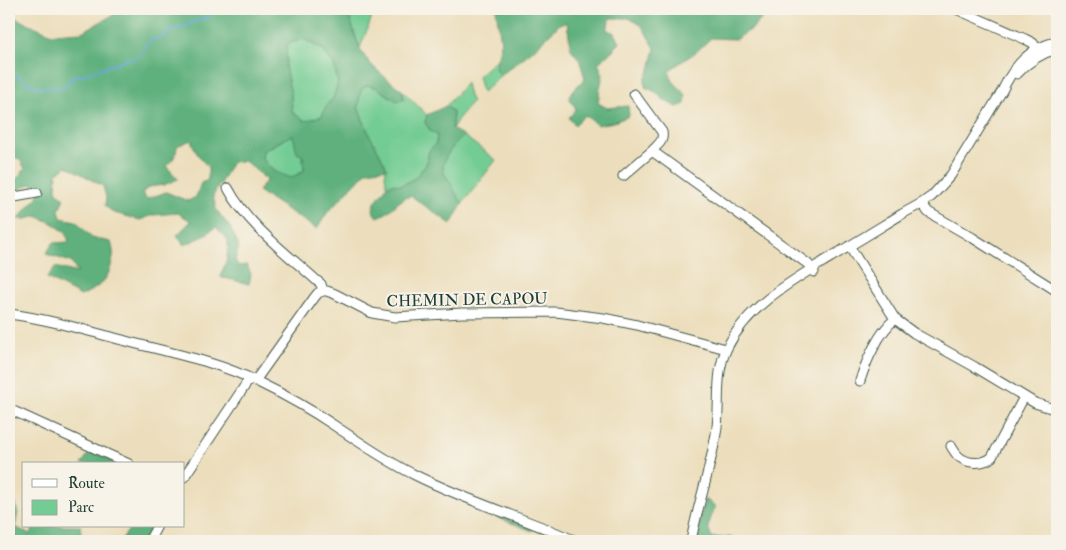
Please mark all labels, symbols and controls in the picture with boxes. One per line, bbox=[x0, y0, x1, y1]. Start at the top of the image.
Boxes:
street label: CHEMIN DE CAPOU bbox=[386, 289, 548, 311]
legend bbox=[22, 462, 185, 528]
text: Route bbox=[68, 474, 105, 493]
text: Parc bbox=[68, 498, 94, 517]

